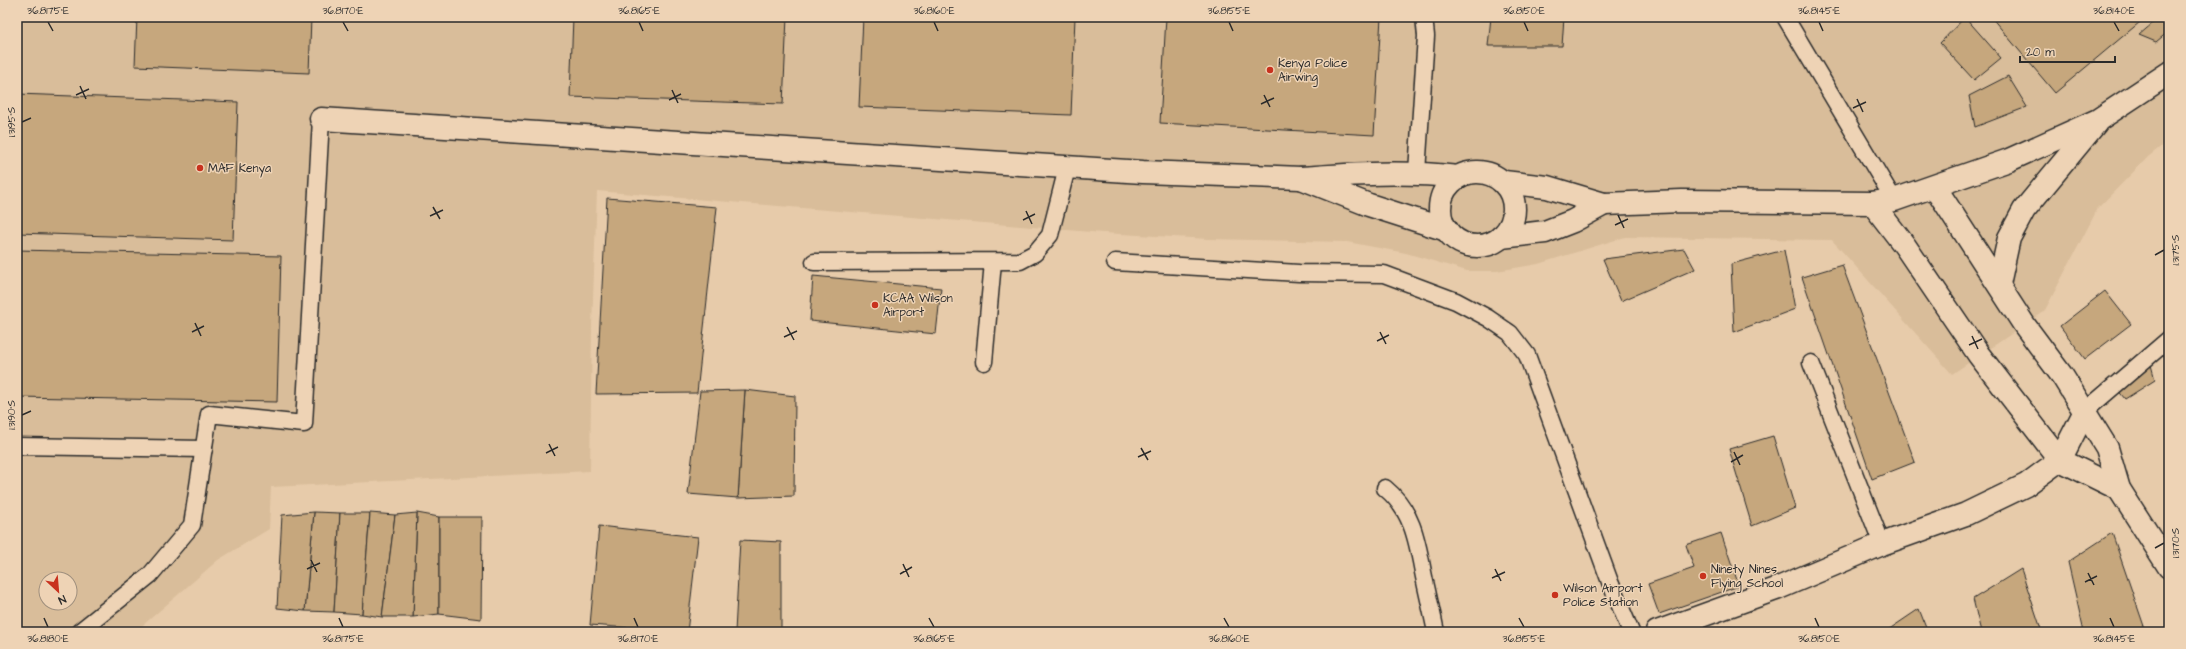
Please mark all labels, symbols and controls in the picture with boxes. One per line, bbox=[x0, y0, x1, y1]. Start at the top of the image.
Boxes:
text: 36.8175°E bbox=[27, 4, 69, 18]
text: 36.8170°E bbox=[322, 4, 364, 18]
text: 36.8165°E bbox=[618, 4, 660, 18]
text: 36.8160°E bbox=[913, 4, 955, 18]
text: 36.8155°E bbox=[1208, 4, 1250, 18]
text: 36.8150°E bbox=[1503, 4, 1545, 18]
text: 36.8145°E bbox=[1798, 4, 1840, 18]
text: 36.8140°E bbox=[2093, 4, 2135, 18]
scale bar bbox=[2020, 38, 2115, 64]
text: 20 m bbox=[2026, 44, 2055, 61]
place label: Kenya Police Airwing bbox=[1278, 55, 1348, 87]
marker: Kenya Police Airwing bbox=[1265, 65, 1275, 75]
text: 1.3195°S bbox=[5, 106, 19, 137]
place label: MAF Kenya bbox=[208, 160, 271, 178]
marker: MAF Kenya bbox=[195, 163, 205, 173]
text: 1.3175°S bbox=[2169, 234, 2183, 265]
place label: KCAA Wilson Airport bbox=[883, 290, 953, 321]
marker: KCAA Wilson Airport bbox=[870, 300, 880, 310]
text: 1.3190°S bbox=[5, 400, 19, 430]
text: 1.3170°S bbox=[2169, 527, 2183, 558]
place label: Ninety Nines Flying School bbox=[1711, 561, 1783, 593]
north arrow bbox=[38, 571, 78, 611]
marker: Ninety Nines Flying School bbox=[1698, 571, 1708, 581]
place label: Wilson Airport Police Station bbox=[1563, 580, 1643, 611]
marker: Wilson Airport Police Station bbox=[1550, 590, 1560, 600]
text: N bbox=[56, 591, 69, 608]
text: 36.8180°E bbox=[27, 632, 69, 646]
text: 36.8175°E bbox=[322, 632, 364, 646]
text: 36.8170°E bbox=[617, 632, 659, 646]
text: 36.8165°E bbox=[913, 632, 955, 646]
text: 36.8160°E bbox=[1208, 632, 1250, 646]
text: 36.8155°E bbox=[1503, 632, 1545, 646]
text: 36.8150°E bbox=[1798, 632, 1840, 646]
text: 36.8145°E bbox=[2093, 632, 2135, 646]

